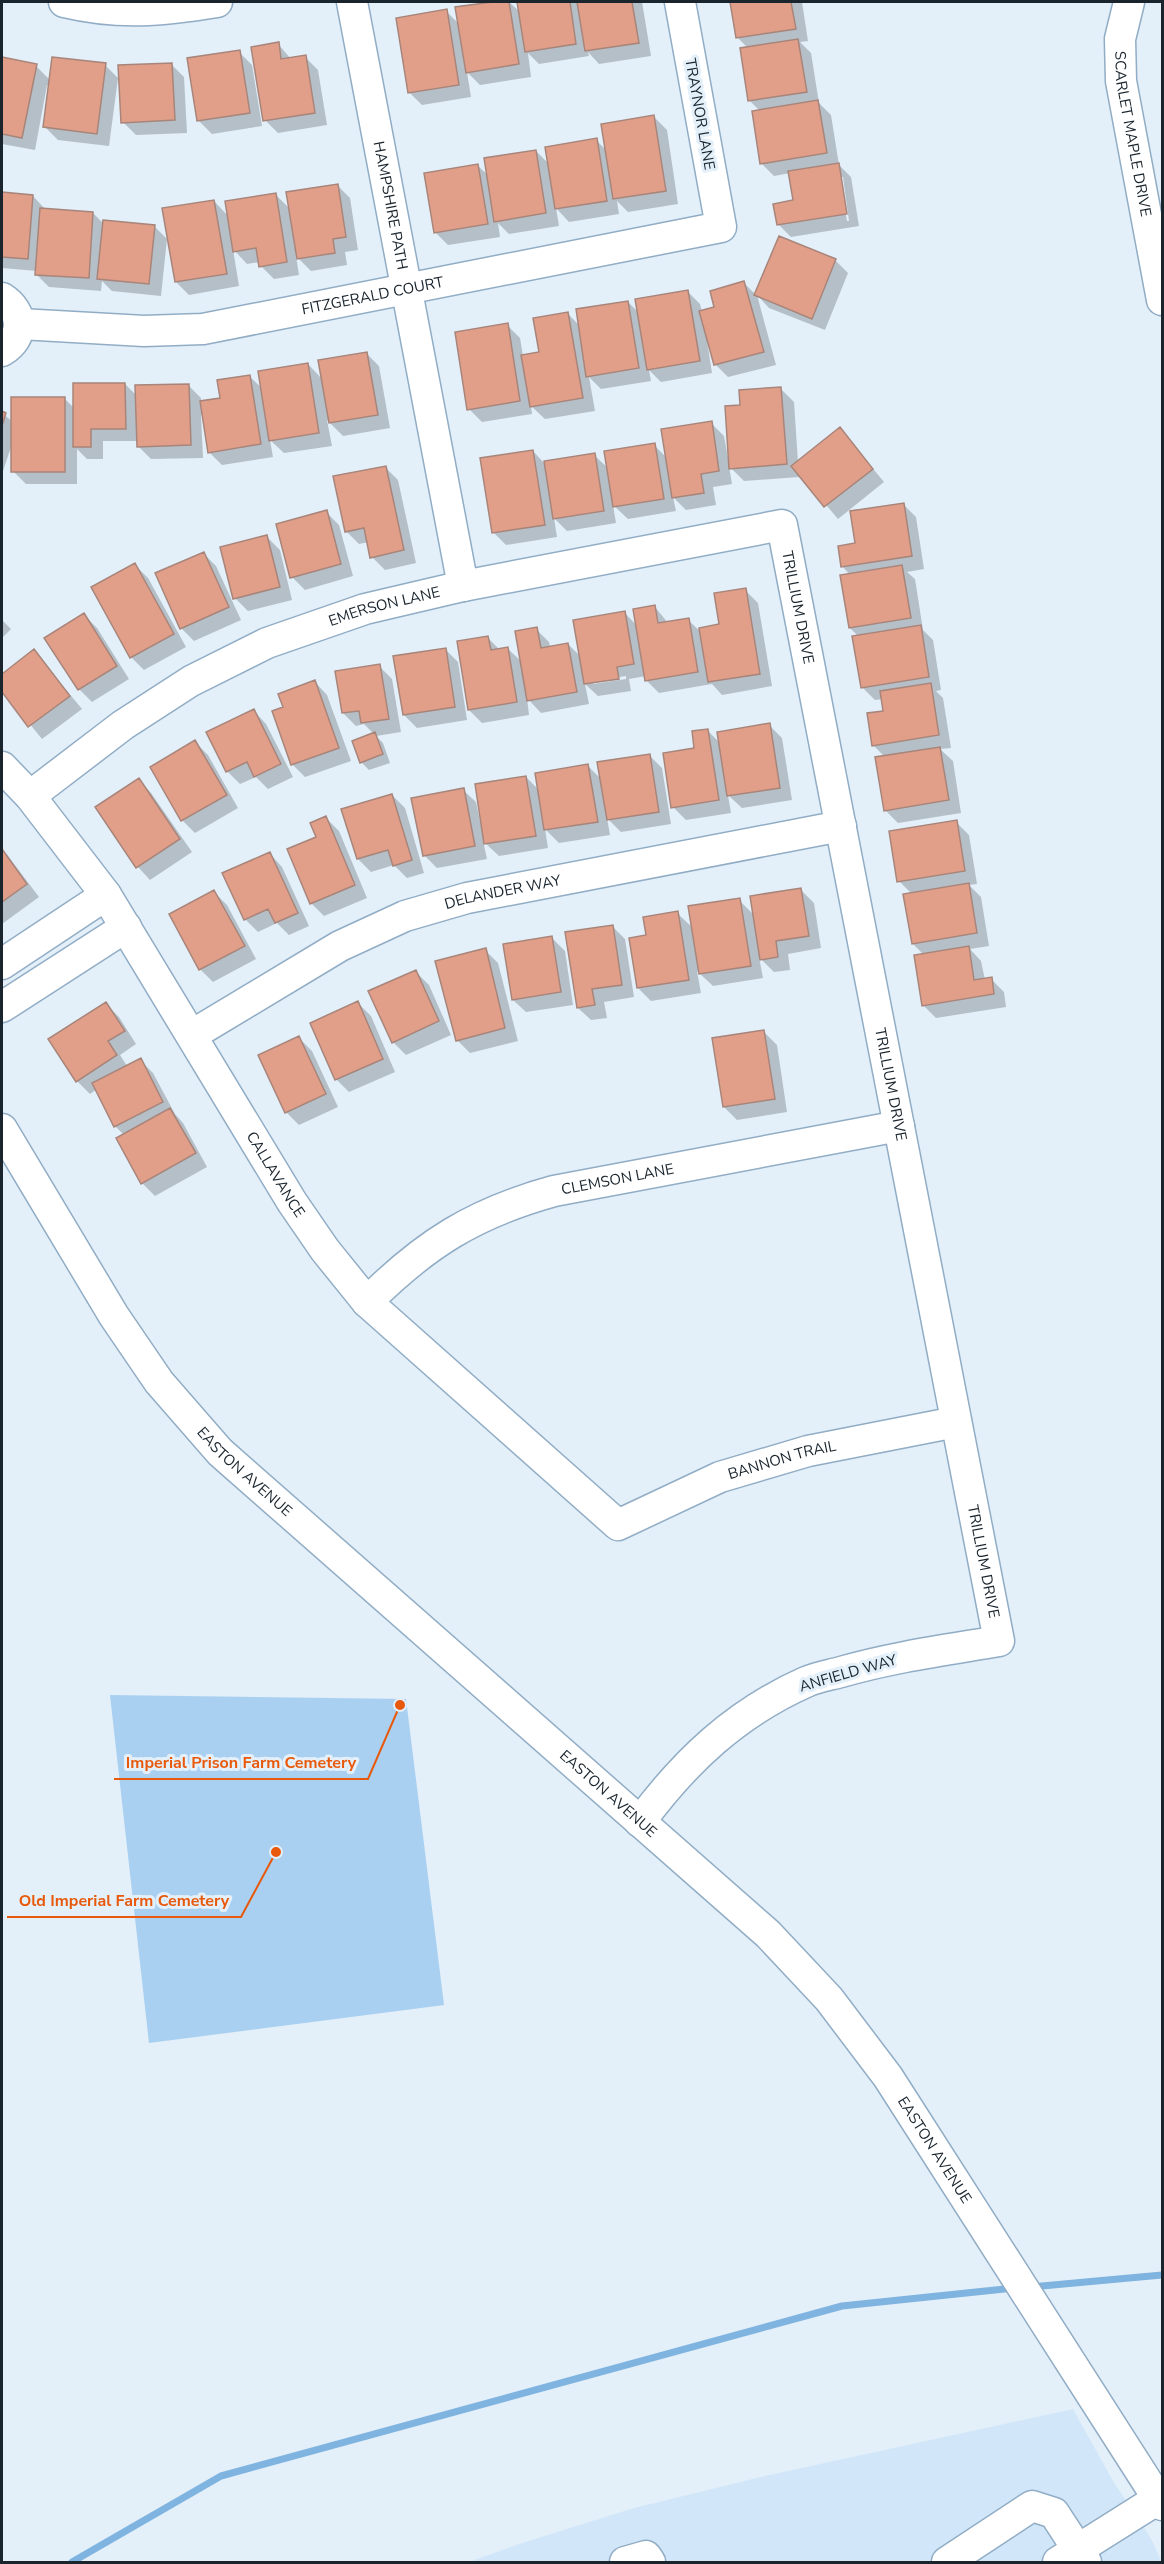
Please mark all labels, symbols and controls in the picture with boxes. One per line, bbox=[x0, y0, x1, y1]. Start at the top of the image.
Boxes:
street label: SCARLET MAPLE DRIVE bbox=[1110, 51, 1156, 218]
street label: TRAYNOR LANE bbox=[680, 57, 720, 171]
street label: HAMPSHIRE PATH bbox=[369, 139, 413, 271]
street label: FITZGERALD COURT bbox=[300, 272, 445, 319]
street label: TRILLIUM DRIVE bbox=[777, 549, 819, 666]
street label: EMERSON LANE bbox=[326, 582, 442, 631]
street label: DELANDER WAY bbox=[442, 870, 563, 914]
street label: TRILLIUM DRIVE bbox=[870, 1026, 912, 1143]
street label: CALLAVANCE bbox=[242, 1128, 310, 1221]
street label: CLEMSON LANE bbox=[560, 1159, 675, 1199]
street label: EASTON AVENUE bbox=[193, 1423, 296, 1521]
street label: BANNON TRAIL bbox=[725, 1436, 838, 1484]
street label: TRILLIUM DRIVE bbox=[963, 1503, 1004, 1620]
street label: ANFIELD WAY bbox=[797, 1649, 900, 1696]
callout: Imperial Prison Farm Cemetery bbox=[114, 1745, 368, 1779]
street label: EASTON AVENUE bbox=[556, 1745, 661, 1842]
text: Imperial Prison Farm Cemetery bbox=[126, 1752, 357, 1774]
callout: Old Imperial Farm Cemetery bbox=[7, 1883, 241, 1917]
text: Old Imperial Farm Cemetery bbox=[19, 1890, 230, 1912]
street label: EASTON AVENUE bbox=[893, 2093, 976, 2207]

